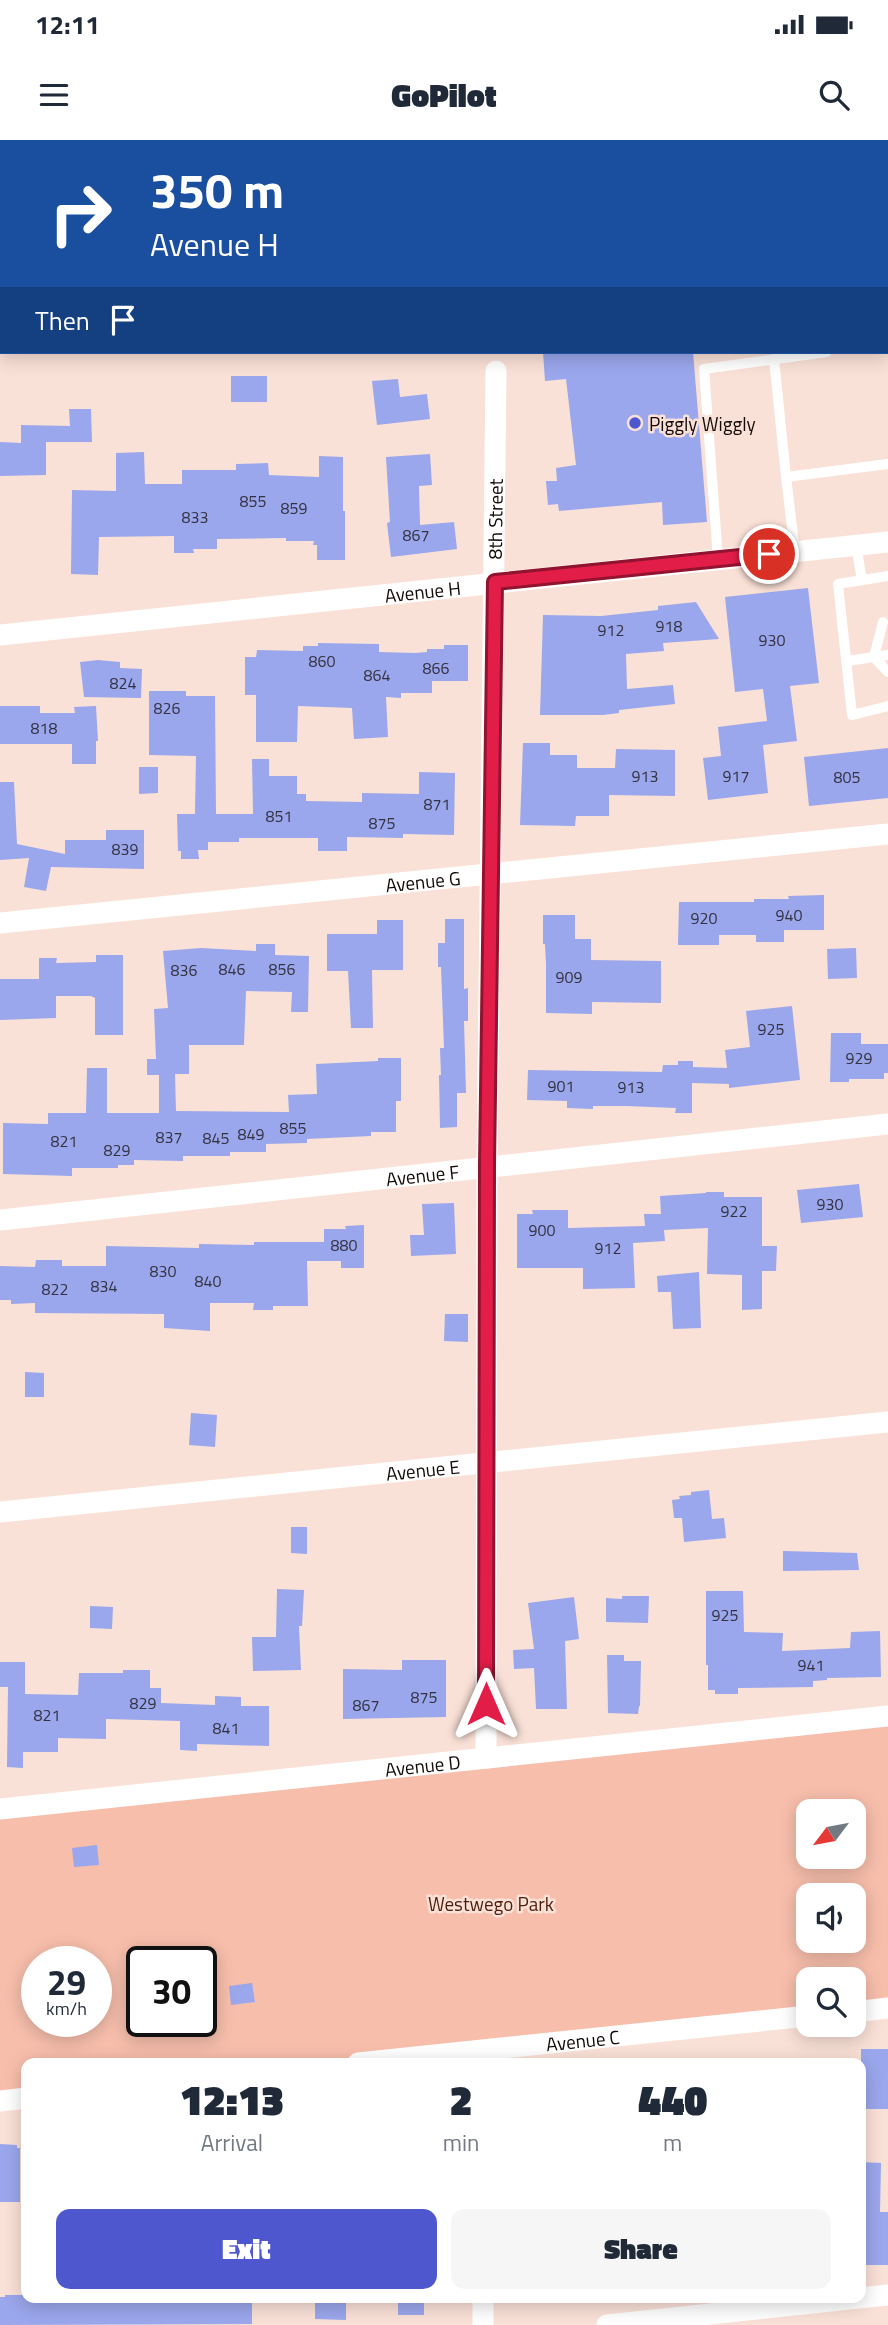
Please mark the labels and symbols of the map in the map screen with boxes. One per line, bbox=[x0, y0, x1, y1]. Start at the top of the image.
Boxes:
place label: Piggly Wiggly bbox=[649, 409, 756, 438]
marker: Piggly Wiggly bbox=[627, 415, 643, 431]
street label: 8th Street bbox=[479, 478, 509, 560]
house number: 855 bbox=[240, 489, 266, 513]
house number: 859 bbox=[281, 496, 307, 520]
house number: 833 bbox=[182, 505, 208, 529]
house number: 867 bbox=[403, 523, 429, 547]
pin bbox=[739, 524, 799, 584]
street label: Avenue H bbox=[383, 572, 462, 609]
house number: 918 bbox=[656, 614, 682, 638]
house number: 912 bbox=[598, 618, 624, 642]
house number: 930 bbox=[759, 628, 785, 652]
house number: 860 bbox=[309, 649, 335, 673]
house number: 866 bbox=[423, 656, 449, 680]
house number: 864 bbox=[364, 663, 390, 687]
house number: 824 bbox=[110, 671, 136, 695]
house number: 826 bbox=[154, 696, 180, 720]
house number: 818 bbox=[31, 716, 57, 740]
house number: 913 bbox=[632, 764, 658, 788]
house number: 917 bbox=[723, 764, 749, 788]
house number: 805 bbox=[834, 765, 860, 789]
house number: 871 bbox=[424, 792, 450, 816]
house number: 851 bbox=[266, 804, 292, 828]
house number: 875 bbox=[369, 811, 395, 835]
house number: 839 bbox=[112, 837, 138, 861]
street label: Avenue G bbox=[384, 862, 462, 899]
house number: 940 bbox=[776, 903, 802, 927]
house number: 920 bbox=[691, 906, 717, 930]
house number: 846 bbox=[219, 957, 245, 981]
house number: 856 bbox=[269, 957, 295, 981]
house number: 836 bbox=[171, 958, 197, 982]
house number: 909 bbox=[556, 965, 582, 989]
house number: 925 bbox=[758, 1017, 784, 1041]
house number: 929 bbox=[846, 1046, 872, 1070]
house number: 901 bbox=[548, 1074, 574, 1098]
house number: 913 bbox=[618, 1075, 644, 1099]
house number: 855 bbox=[280, 1116, 306, 1140]
house number: 849 bbox=[238, 1122, 264, 1146]
house number: 837 bbox=[156, 1125, 182, 1149]
house number: 845 bbox=[203, 1126, 229, 1150]
house number: 821 bbox=[51, 1129, 77, 1153]
house number: 829 bbox=[104, 1138, 130, 1162]
street label: Avenue F bbox=[384, 1156, 461, 1193]
house number: 930 bbox=[817, 1192, 843, 1216]
house number: 922 bbox=[721, 1199, 747, 1223]
house number: 900 bbox=[529, 1218, 555, 1242]
house number: 880 bbox=[331, 1233, 357, 1257]
house number: 912 bbox=[595, 1236, 621, 1260]
house number: 830 bbox=[150, 1259, 176, 1283]
house number: 840 bbox=[195, 1269, 221, 1293]
house number: 834 bbox=[91, 1274, 117, 1298]
house number: 822 bbox=[42, 1277, 68, 1301]
street label: Avenue E bbox=[384, 1451, 461, 1487]
house number: 925 bbox=[712, 1603, 738, 1627]
house number: 941 bbox=[798, 1653, 824, 1677]
position arrow bbox=[449, 1667, 523, 1741]
house number: 875 bbox=[411, 1685, 437, 1709]
house number: 829 bbox=[130, 1691, 156, 1715]
house number: 867 bbox=[353, 1693, 379, 1717]
house number: 821 bbox=[34, 1703, 60, 1727]
house number: 841 bbox=[213, 1716, 239, 1740]
street label: Avenue D bbox=[383, 1746, 462, 1783]
north arrow bbox=[796, 1799, 866, 1869]
park label: Westwego Park bbox=[428, 1889, 554, 1918]
speed limit sign: 30 bbox=[126, 1946, 217, 2037]
street label: Avenue C bbox=[544, 2021, 621, 2058]

